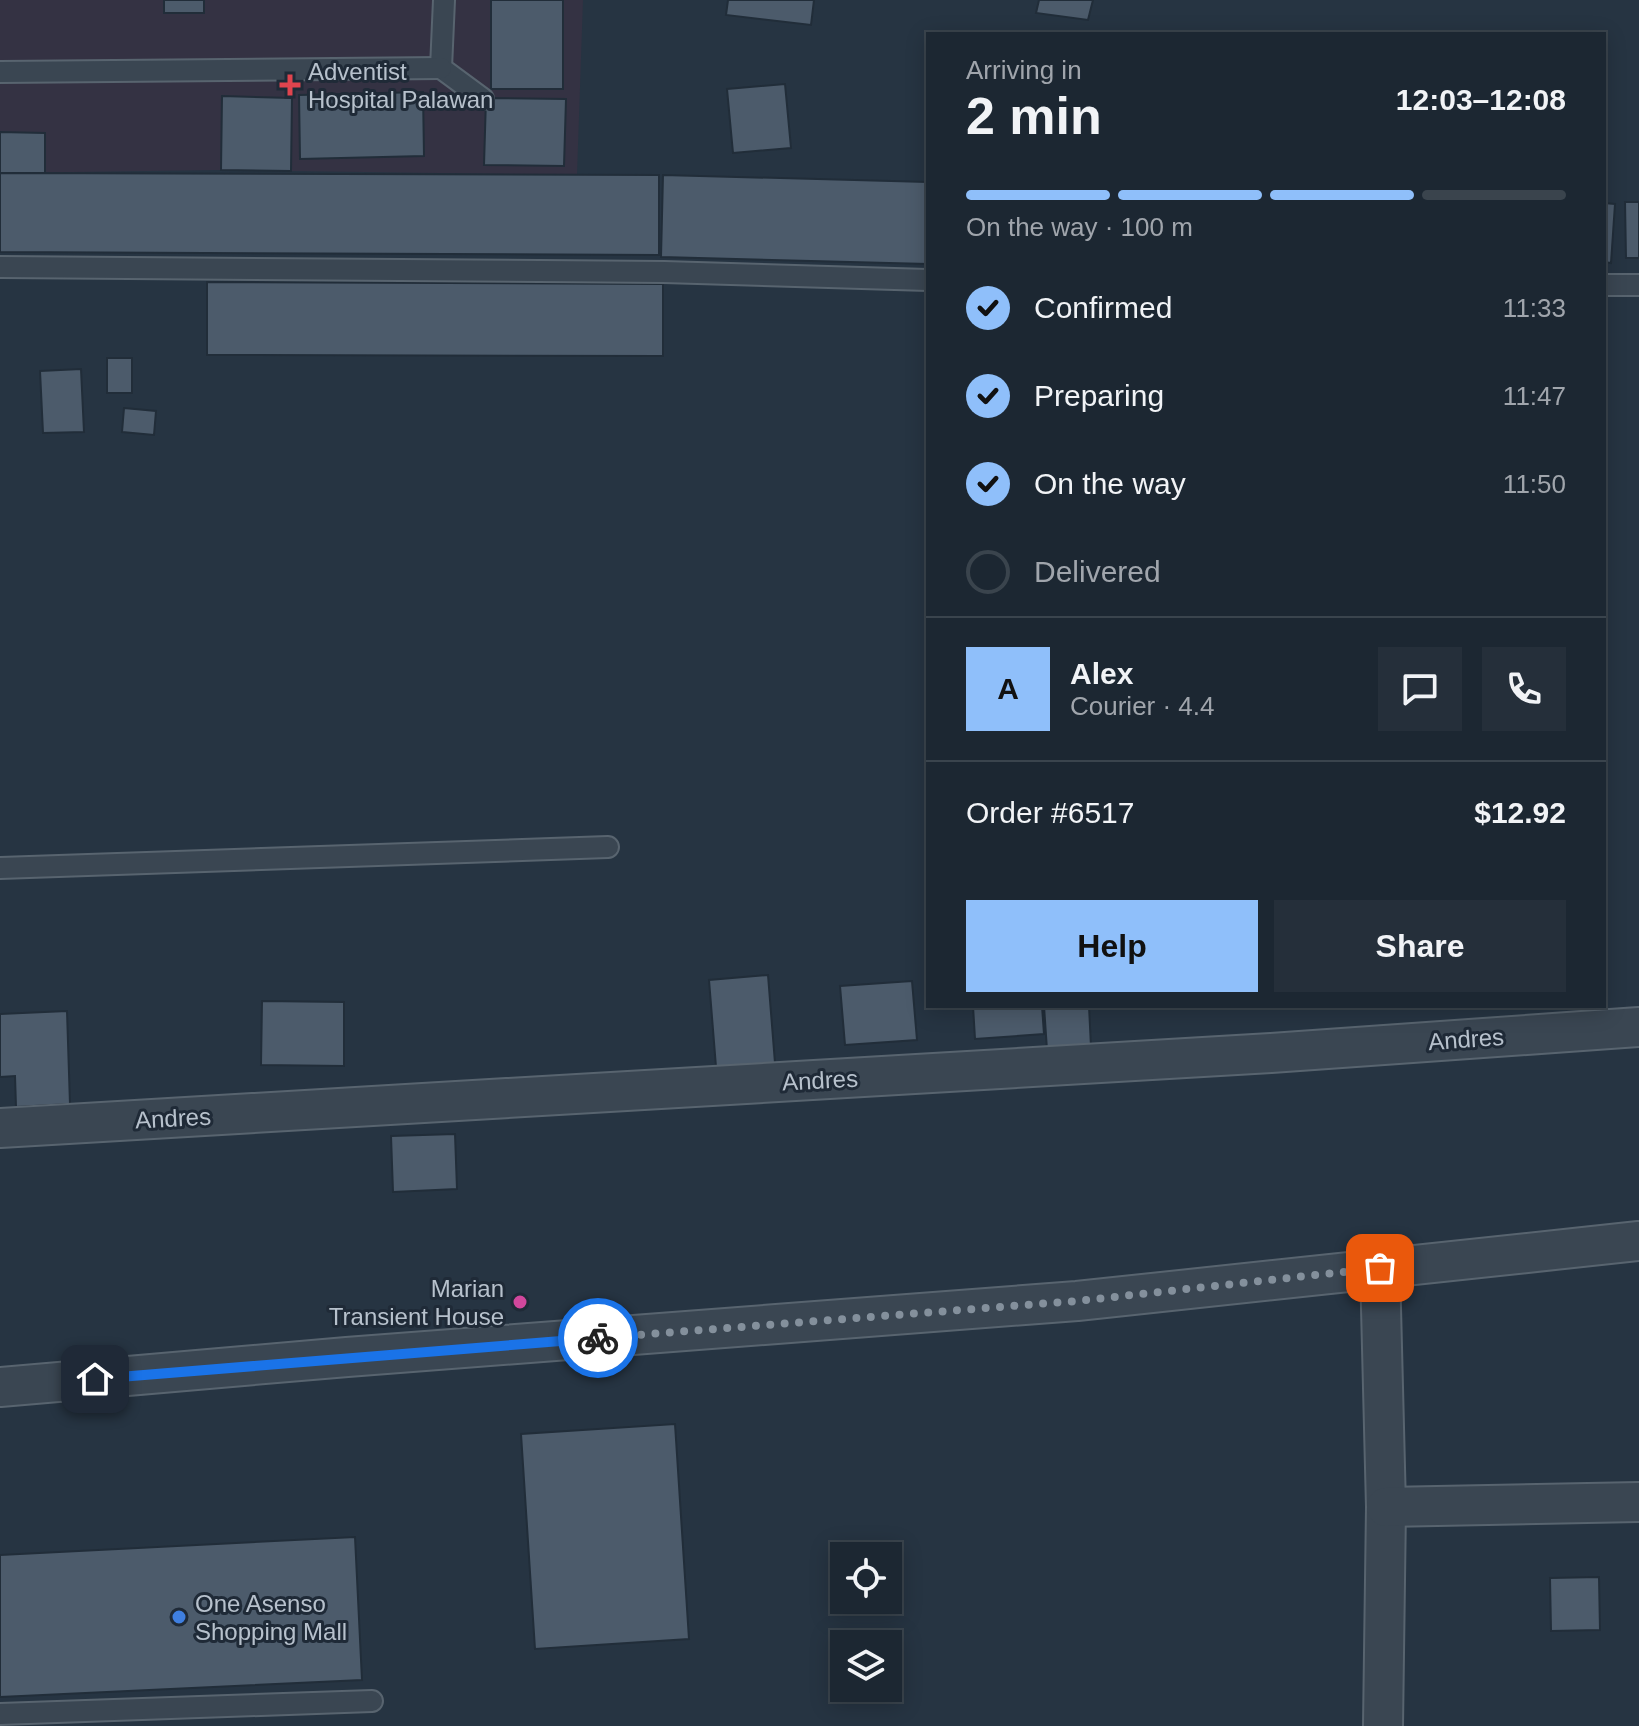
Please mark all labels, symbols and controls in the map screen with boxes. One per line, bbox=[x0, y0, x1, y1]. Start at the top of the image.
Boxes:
text: Arriving in bbox=[966, 55, 1082, 85]
place label: Adventist Hospital Palawan bbox=[308, 58, 493, 113]
marker: Adventist Hospital Palawan bbox=[279, 74, 301, 96]
text: 12:03–12:08 bbox=[1396, 83, 1566, 116]
text: 2 min bbox=[966, 87, 1102, 145]
text: On the way · 100 m bbox=[966, 212, 1193, 242]
icon: check bbox=[966, 286, 1010, 330]
text: Confirmed bbox=[1034, 291, 1172, 324]
text: 11:33 bbox=[1503, 293, 1566, 323]
icon: check bbox=[966, 374, 1010, 418]
text: Preparing bbox=[1034, 379, 1164, 412]
text: 11:47 bbox=[1503, 381, 1566, 411]
icon: check bbox=[966, 462, 1010, 506]
text: On the way bbox=[1034, 467, 1186, 500]
text: 11:50 bbox=[1503, 469, 1566, 499]
text: Delivered bbox=[1034, 555, 1161, 588]
button: chat bbox=[1378, 647, 1462, 731]
button: phone bbox=[1482, 647, 1566, 731]
text: Alex bbox=[1070, 657, 1133, 690]
text: A bbox=[997, 672, 1019, 705]
text: Courier · 4.4 bbox=[1070, 691, 1215, 721]
text: Order #6517 bbox=[966, 796, 1134, 829]
text: $12.92 bbox=[1474, 796, 1566, 829]
button: Help bbox=[966, 900, 1258, 992]
button: Share bbox=[1274, 900, 1566, 992]
street label: Andres bbox=[1427, 1023, 1505, 1055]
street label: Andres bbox=[781, 1065, 859, 1095]
street label: Andres bbox=[134, 1103, 212, 1133]
pin bbox=[1346, 1234, 1414, 1302]
icon: bag bbox=[1358, 1246, 1402, 1290]
place label: Marian Transient House bbox=[329, 1275, 504, 1330]
marker: Marian Transient House bbox=[511, 1293, 529, 1311]
courier bbox=[558, 1298, 638, 1378]
icon: bike bbox=[576, 1316, 620, 1360]
pin bbox=[61, 1345, 129, 1413]
icon: home bbox=[73, 1357, 117, 1401]
map controls bbox=[830, 1542, 902, 1702]
button: locate bbox=[830, 1542, 902, 1614]
place label: One Asenso Shopping Mall bbox=[195, 1590, 347, 1645]
marker: One Asenso Shopping Mall bbox=[170, 1608, 188, 1626]
button: layers bbox=[830, 1630, 902, 1702]

